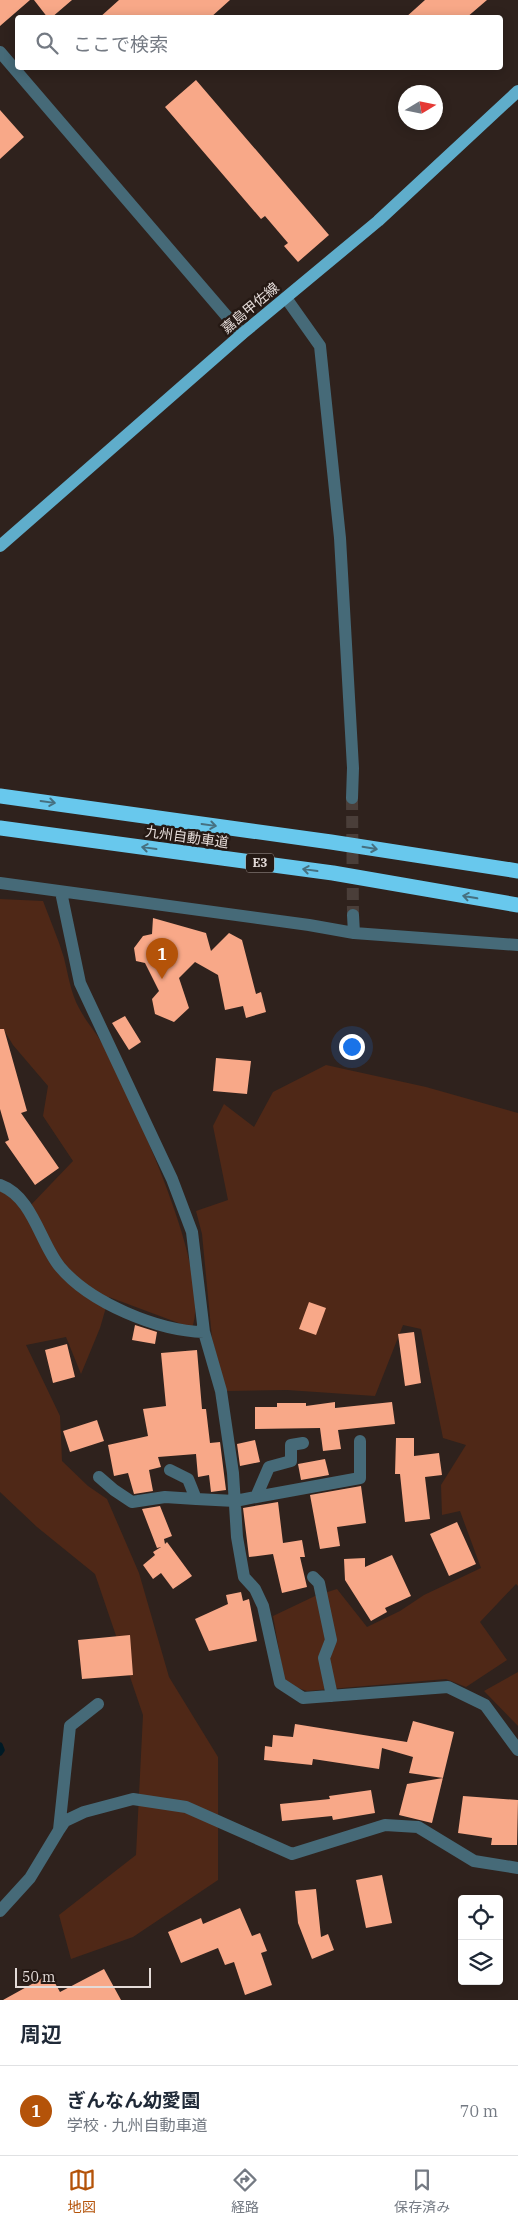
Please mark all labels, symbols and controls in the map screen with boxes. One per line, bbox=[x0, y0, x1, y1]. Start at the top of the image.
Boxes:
search box bbox=[15, 15, 503, 70]
icon: search bbox=[33, 29, 61, 57]
text: ここで検索 bbox=[73, 32, 168, 56]
north arrow bbox=[398, 85, 443, 130]
street label: 嘉島甲佐線 bbox=[217, 279, 283, 337]
one-way arrow bbox=[40, 798, 56, 808]
one-way arrow bbox=[201, 820, 217, 830]
street label: 九州自動車道 bbox=[144, 822, 230, 852]
one-way arrow bbox=[141, 843, 157, 853]
one-way arrow bbox=[362, 843, 378, 853]
road number: E3 bbox=[246, 854, 274, 872]
one-way arrow bbox=[302, 865, 318, 875]
one-way arrow bbox=[462, 891, 478, 901]
pin: 1 bbox=[146, 938, 178, 979]
your location bbox=[339, 1034, 365, 1060]
map controls bbox=[458, 1895, 503, 1985]
button: locate bbox=[458, 1895, 503, 1940]
button: layers bbox=[458, 1940, 503, 1985]
scale bar bbox=[15, 1965, 151, 1988]
text: 50 m bbox=[22, 1968, 55, 1986]
text: 周辺 bbox=[20, 2020, 62, 2048]
text: ぎんなん幼愛園 bbox=[67, 2088, 200, 2112]
text: 1 bbox=[31, 2101, 41, 2121]
text: 70 m bbox=[460, 2101, 498, 2121]
text: 学校 · 九州自動車道 bbox=[67, 2115, 208, 2135]
tab: 地図 bbox=[68, 2166, 96, 2216]
tab: 経路 bbox=[231, 2166, 259, 2216]
tab: 保存済み bbox=[394, 2166, 450, 2216]

